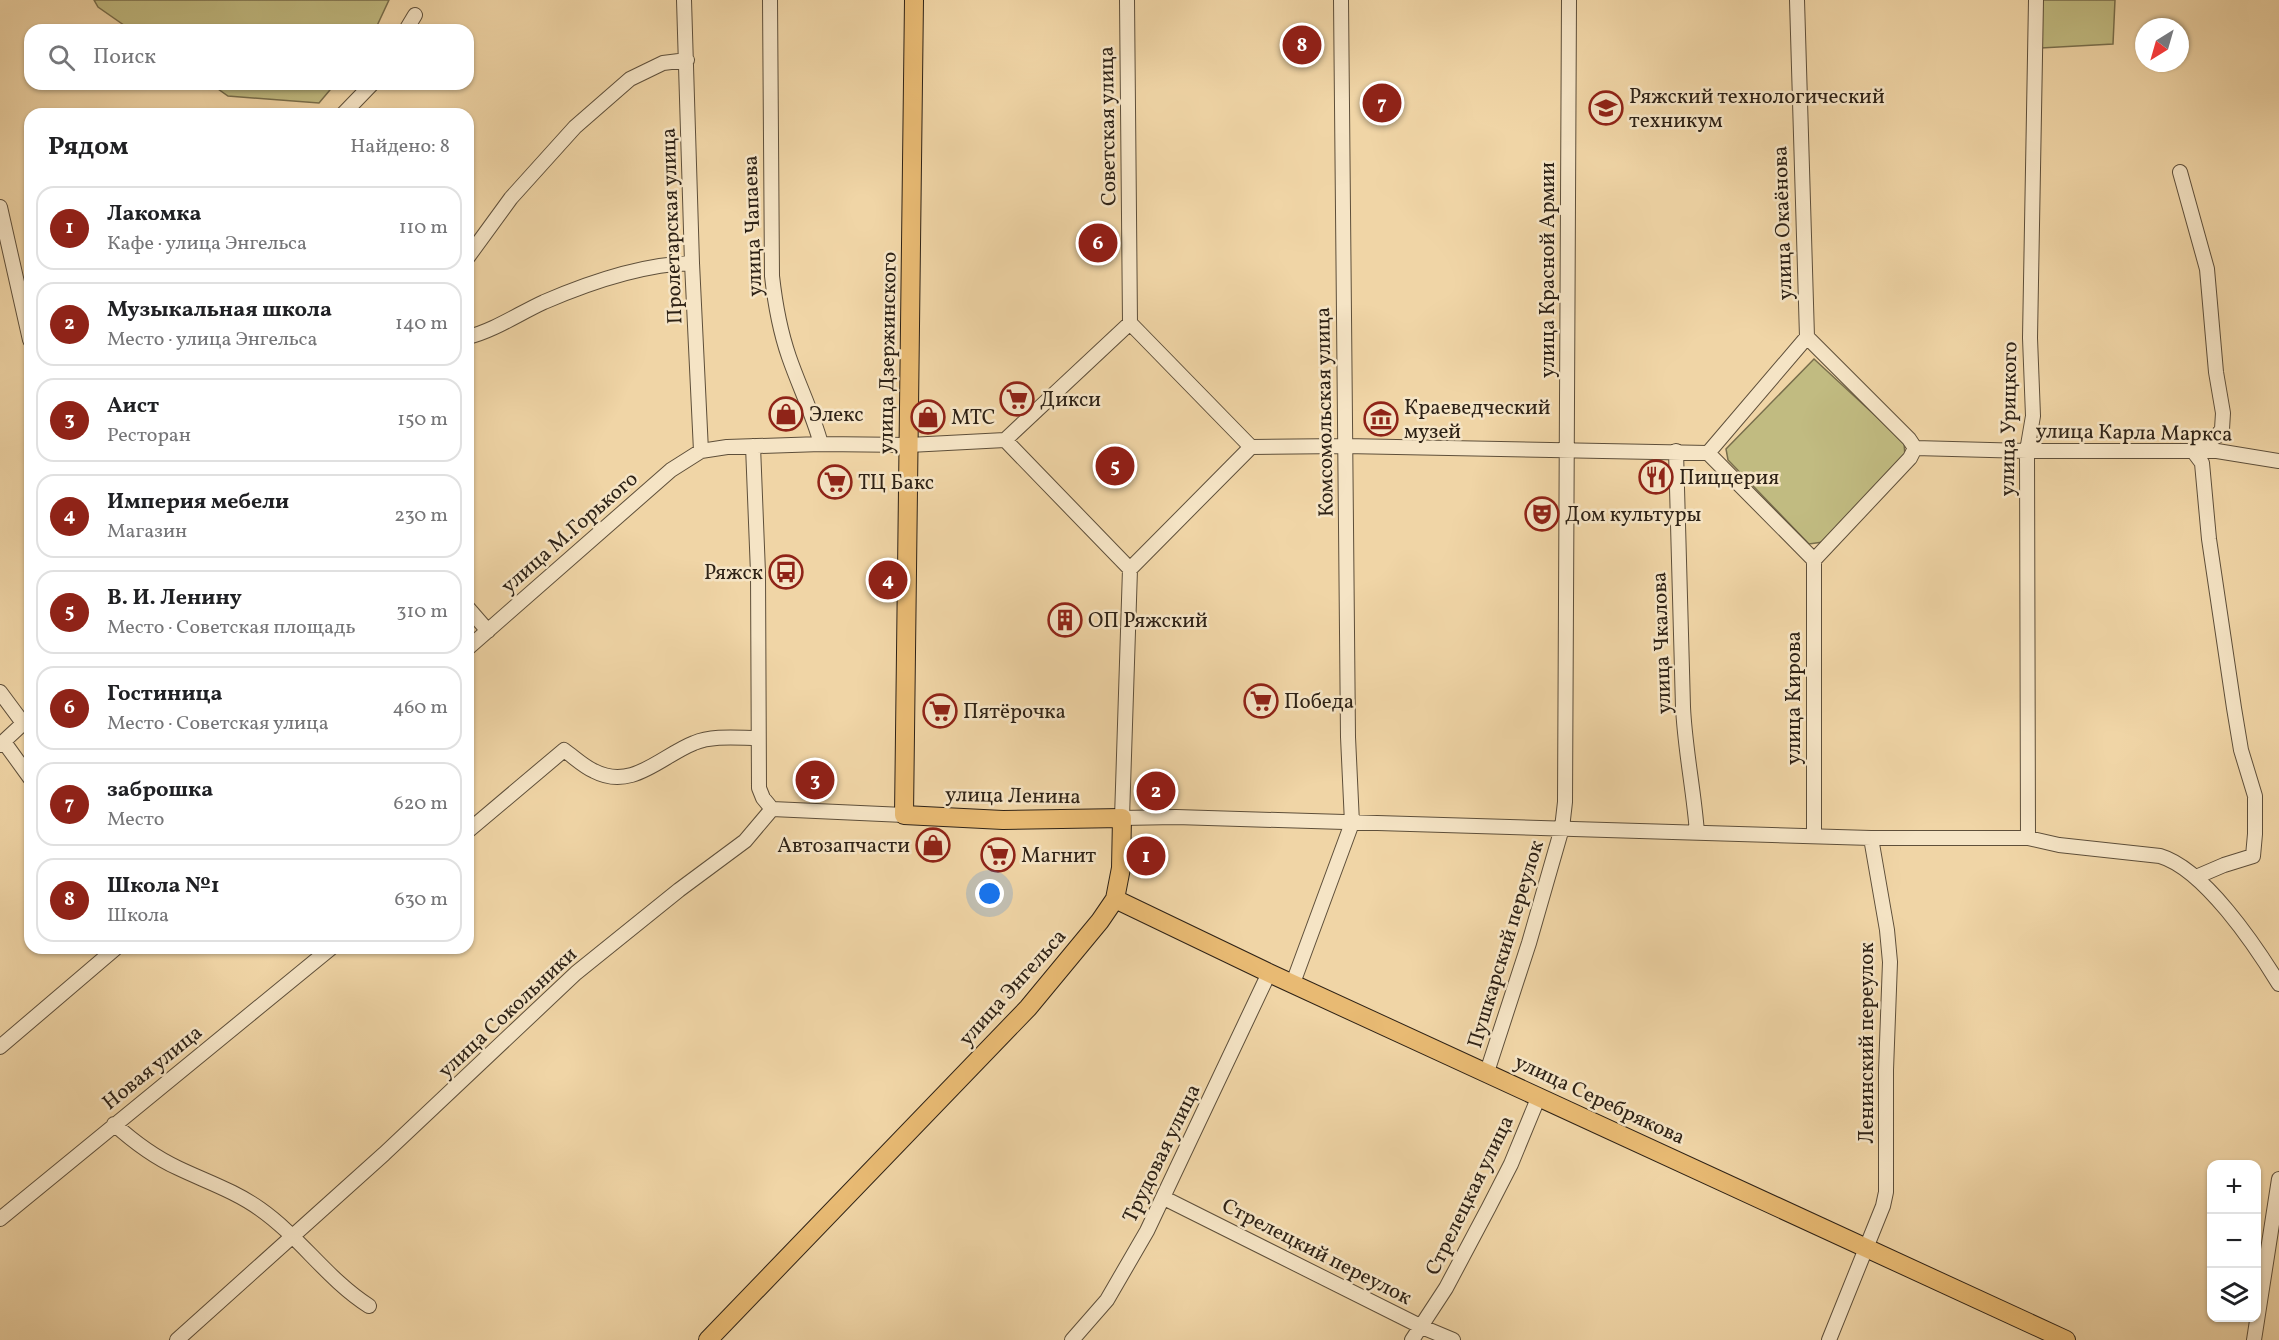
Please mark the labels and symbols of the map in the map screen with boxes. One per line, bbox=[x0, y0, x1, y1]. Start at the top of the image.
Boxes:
north arrow bbox=[2135, 18, 2189, 72]
pin: 8 bbox=[1282, 22, 1322, 68]
street label: Советская улица bbox=[1093, 46, 1124, 206]
pin: 7 bbox=[1362, 80, 1402, 126]
place label: Ряжский технологический техникум bbox=[1629, 83, 1885, 136]
school or university icon: Ряжский технологический техникум bbox=[1588, 90, 1624, 126]
street label: Пролетарская улица bbox=[655, 127, 690, 325]
street label: улица Окаёнова bbox=[1766, 145, 1801, 301]
street label: улица Чапаева bbox=[737, 155, 770, 297]
street label: улица Красной Армии bbox=[1534, 162, 1563, 378]
pin: 6 bbox=[1078, 220, 1118, 266]
street label: улица Дзержинского bbox=[872, 252, 905, 454]
street label: Комсомольская улица bbox=[1309, 307, 1342, 517]
street label: улица Урицкого bbox=[1994, 341, 2025, 497]
supermarket icon: Дикси bbox=[999, 381, 1035, 417]
place label: Дикси bbox=[1040, 386, 1101, 415]
place label: Краеведческий музей bbox=[1404, 394, 1551, 447]
shop icon: Элекс bbox=[768, 396, 804, 432]
shop icon: МТС bbox=[910, 399, 946, 435]
place label: Элекс bbox=[809, 401, 864, 430]
museum icon: Краеведческий музей bbox=[1363, 401, 1399, 437]
place label: МТС bbox=[951, 404, 996, 433]
street label: улица Карла Маркса bbox=[2035, 417, 2233, 450]
pin: 5 bbox=[1096, 444, 1134, 488]
restaurant icon: Пиццерия bbox=[1638, 459, 1674, 495]
supermarket icon: ТЦ Бакс bbox=[817, 464, 853, 500]
place label: Пиццерия bbox=[1679, 464, 1779, 493]
street label: улица М.Горького bbox=[495, 465, 645, 601]
place label: ТЦ Бакс bbox=[858, 469, 934, 498]
theatre icon: Дом культуры bbox=[1524, 496, 1560, 532]
place label: Дом культуры bbox=[1565, 501, 1702, 530]
bus stop icon: Ряжск bbox=[768, 554, 804, 590]
pin: 4 bbox=[868, 558, 908, 602]
place label: Ряжск bbox=[704, 559, 763, 588]
street label: улица Чкалова bbox=[1646, 571, 1679, 715]
building icon: ОП Ряжский bbox=[1047, 602, 1083, 638]
place label: ОП Ряжский bbox=[1088, 607, 1208, 636]
street label: улица Кирова bbox=[1780, 631, 1809, 765]
supermarket icon: Победа bbox=[1243, 683, 1279, 719]
place label: Победа bbox=[1284, 688, 1354, 717]
supermarket icon: Пятёрочка bbox=[922, 693, 958, 729]
place label: Пятёрочка bbox=[963, 698, 1066, 727]
pin: 3 bbox=[796, 758, 834, 802]
pin: 2 bbox=[1136, 768, 1176, 814]
street label: улица Ленина bbox=[945, 781, 1081, 812]
shop icon: Автозапчасти bbox=[915, 827, 951, 863]
place label: Автозапчасти bbox=[777, 832, 910, 861]
pin: 1 bbox=[1126, 834, 1166, 878]
supermarket icon: Магнит bbox=[980, 837, 1016, 873]
street label: Пушкарский переулок bbox=[1461, 837, 1552, 1052]
place label: Магнит bbox=[1021, 842, 1097, 871]
your location bbox=[975, 879, 1004, 908]
street label: улица Энгельса bbox=[953, 923, 1074, 1053]
street label: улица Сокольники bbox=[432, 941, 584, 1085]
street label: Ленинский переулок bbox=[1853, 942, 1882, 1144]
street label: Новая улица bbox=[97, 1019, 209, 1118]
street label: улица Серебрякова bbox=[1509, 1048, 1690, 1153]
street label: Трудовая улица bbox=[1116, 1079, 1209, 1228]
street label: Стрелецкая улица bbox=[1419, 1111, 1522, 1280]
street label: Стрелецкий переулок bbox=[1216, 1192, 1416, 1313]

